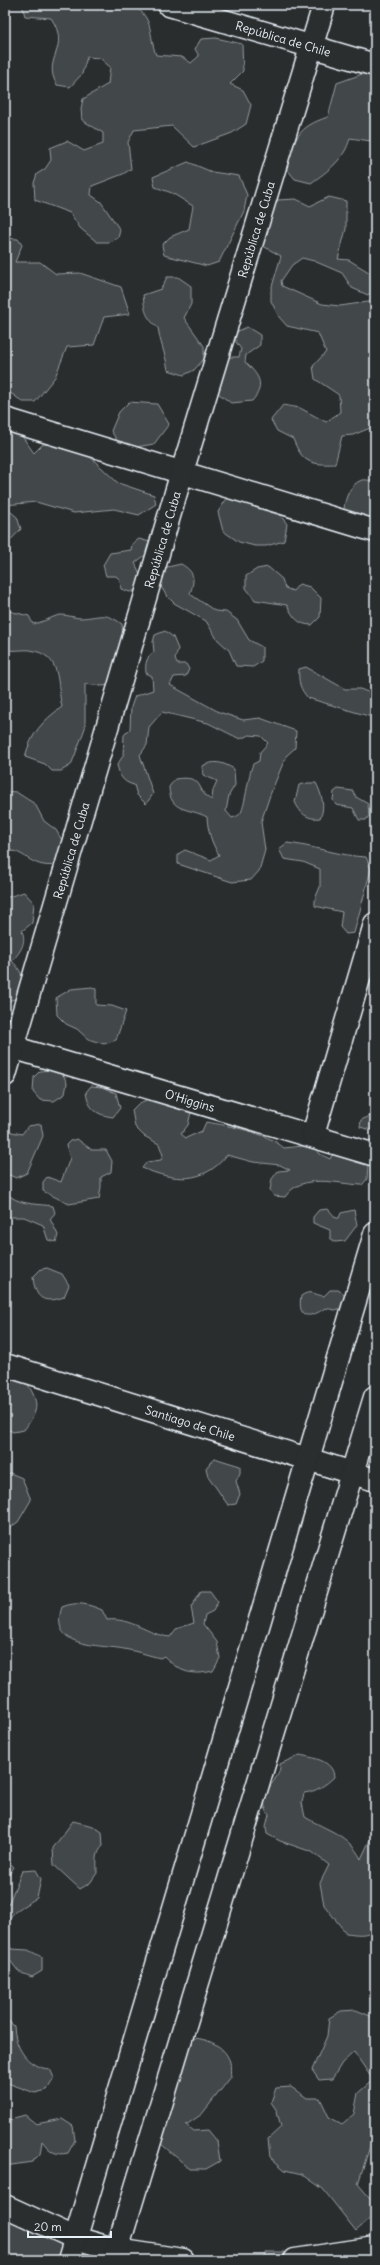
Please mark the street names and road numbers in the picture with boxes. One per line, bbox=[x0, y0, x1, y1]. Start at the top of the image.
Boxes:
street label: República de Chile bbox=[234, 17, 333, 59]
street label: República de Cuba bbox=[234, 179, 278, 279]
street label: República de Cuba bbox=[141, 489, 183, 590]
street label: República de Cuba bbox=[50, 800, 92, 901]
street label: O'Higgins bbox=[163, 1085, 217, 1115]
street label: Santiago de Chile bbox=[143, 1402, 237, 1444]

